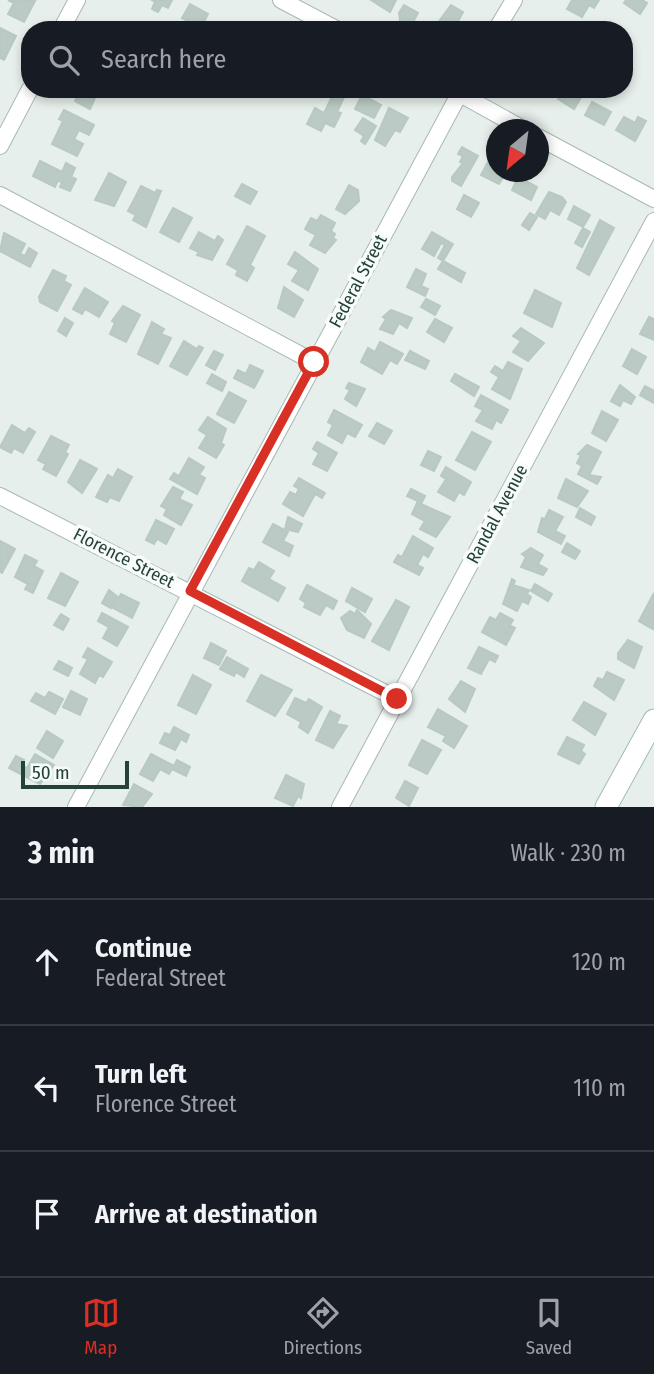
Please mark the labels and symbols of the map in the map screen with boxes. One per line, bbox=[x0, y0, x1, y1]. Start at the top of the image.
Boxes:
north arrow bbox=[486, 119, 549, 182]
street label: Federal Street bbox=[324, 231, 392, 331]
route start bbox=[298, 346, 329, 377]
street label: Randal Avenue bbox=[462, 460, 532, 567]
street label: Florence Street bbox=[70, 523, 178, 593]
route end bbox=[381, 683, 412, 714]
scale bar bbox=[21, 758, 130, 790]

